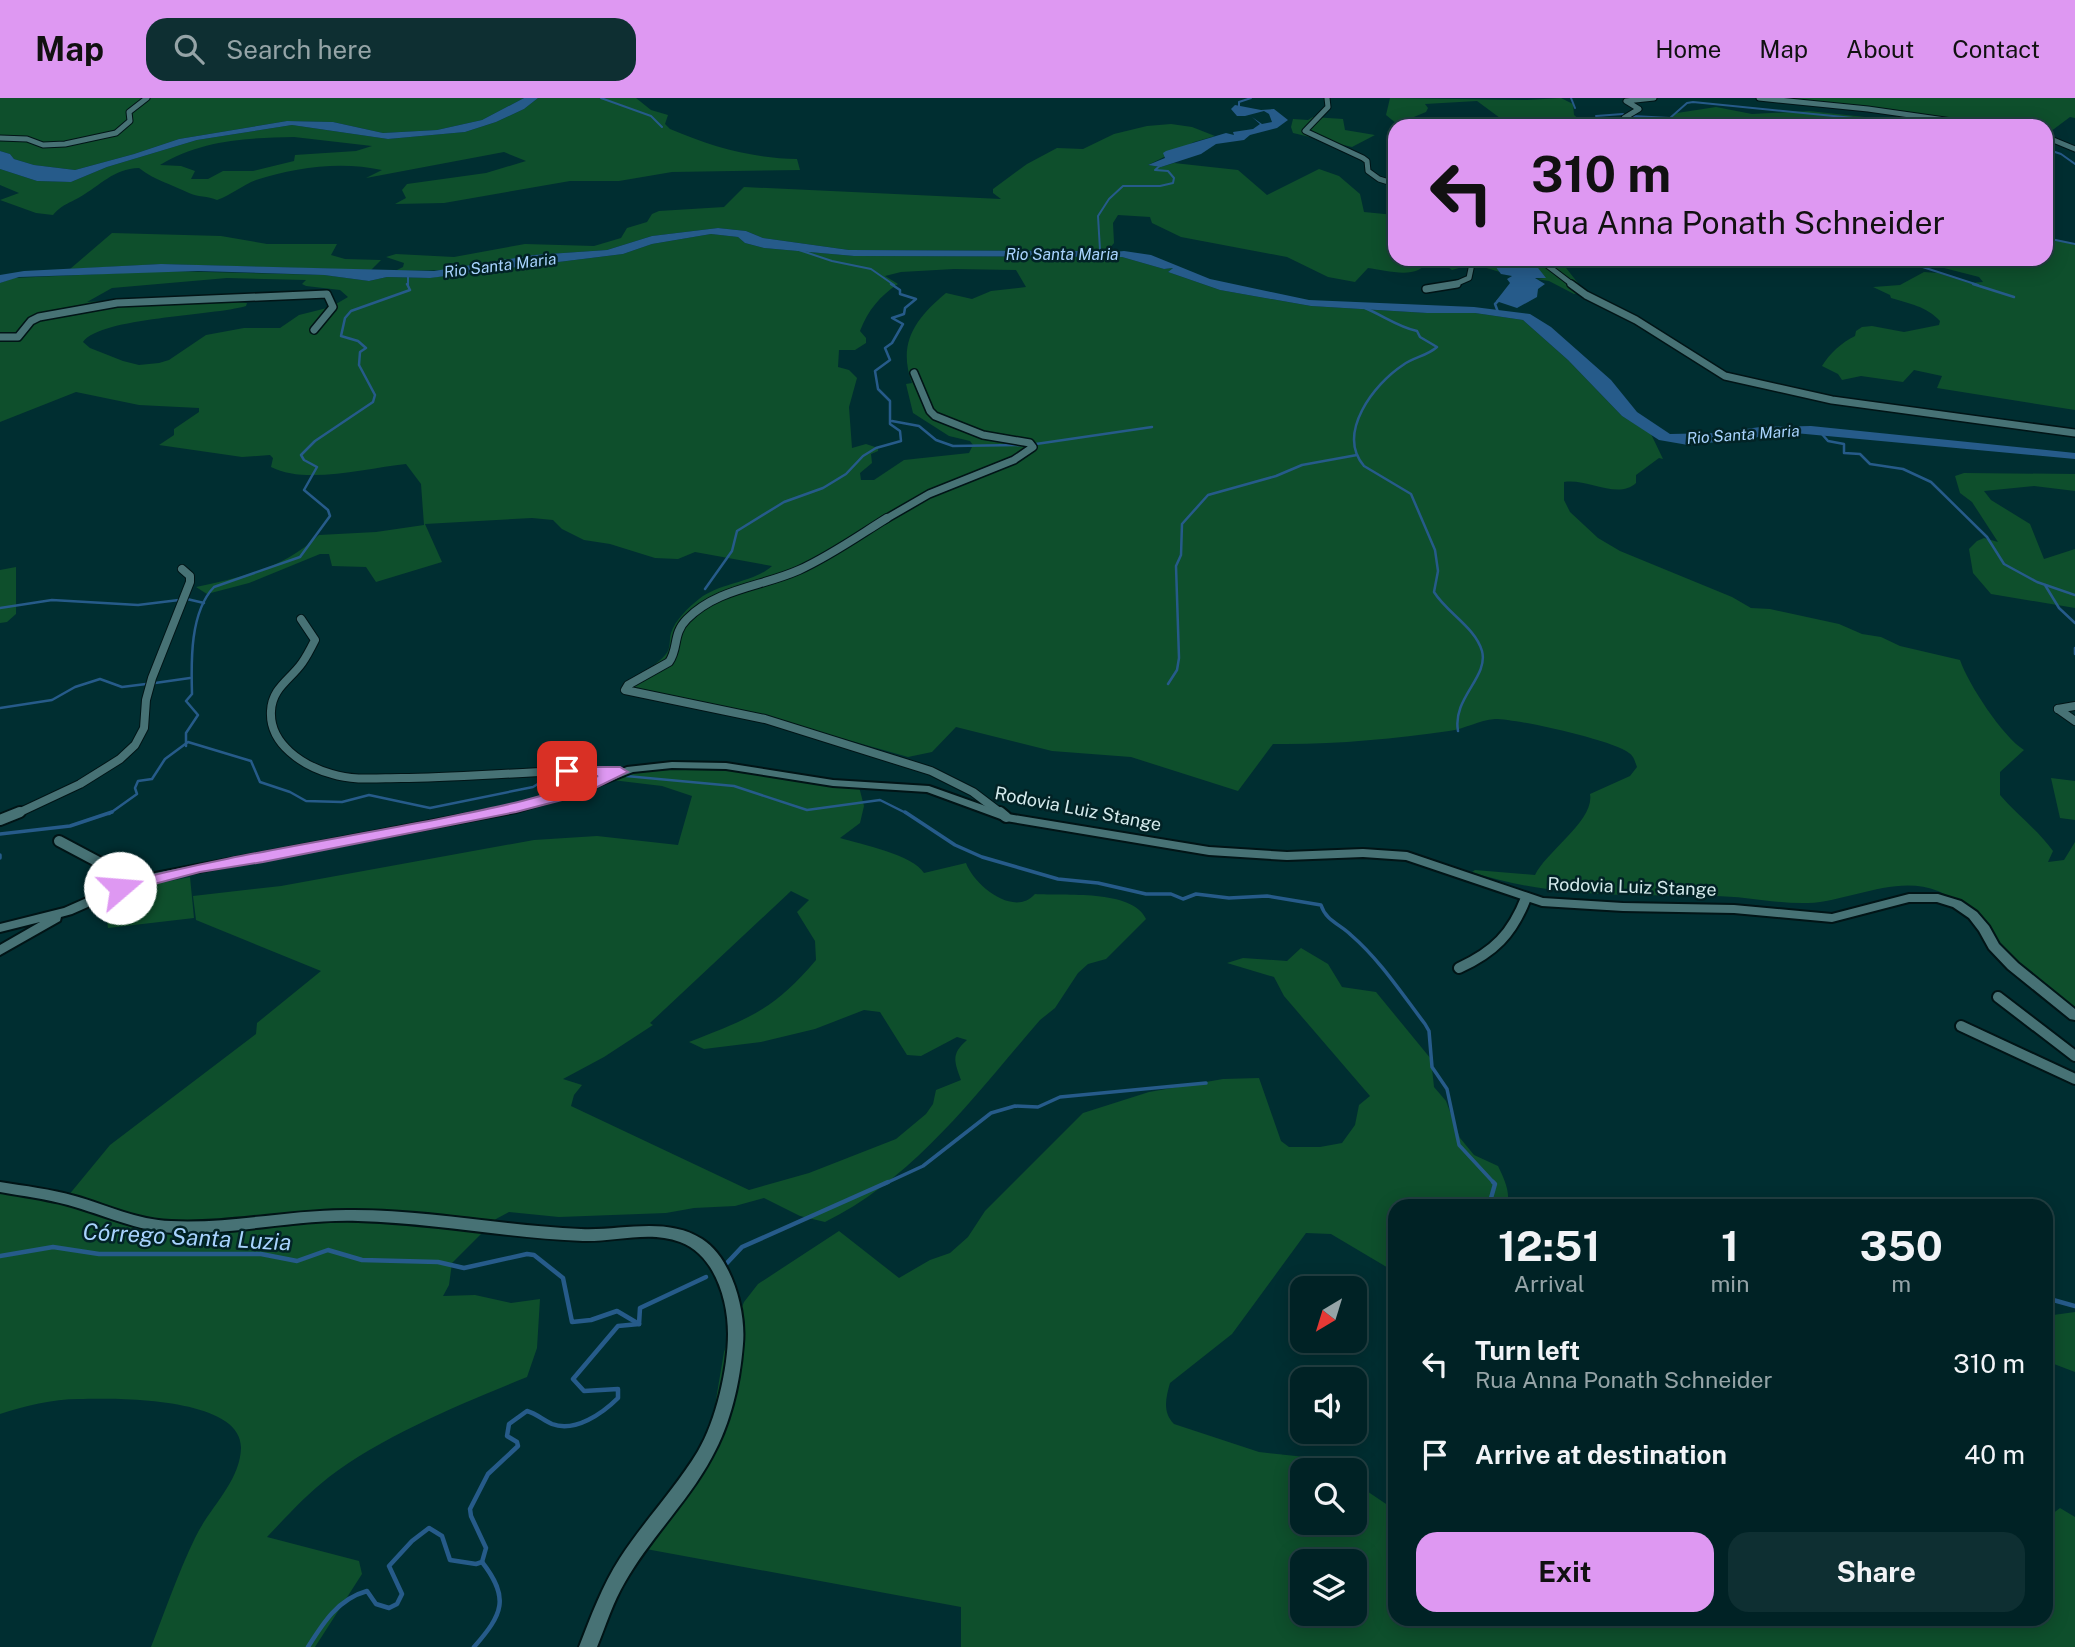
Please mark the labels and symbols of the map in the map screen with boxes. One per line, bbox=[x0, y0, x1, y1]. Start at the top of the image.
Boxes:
water label: Rio Santa Maria bbox=[1005, 245, 1119, 264]
water label: Rio Santa Maria bbox=[443, 249, 557, 282]
water label: Rio Santa Maria bbox=[1686, 421, 1800, 448]
pin bbox=[537, 741, 597, 801]
street label: Rodovia Luiz Stange bbox=[993, 782, 1163, 835]
position arrow bbox=[83, 851, 157, 925]
street label: Rodovia Luiz Stange bbox=[1547, 873, 1717, 900]
water label: Córrego Santa Luzia bbox=[82, 1218, 292, 1255]
north arrow bbox=[1290, 1276, 1367, 1353]

